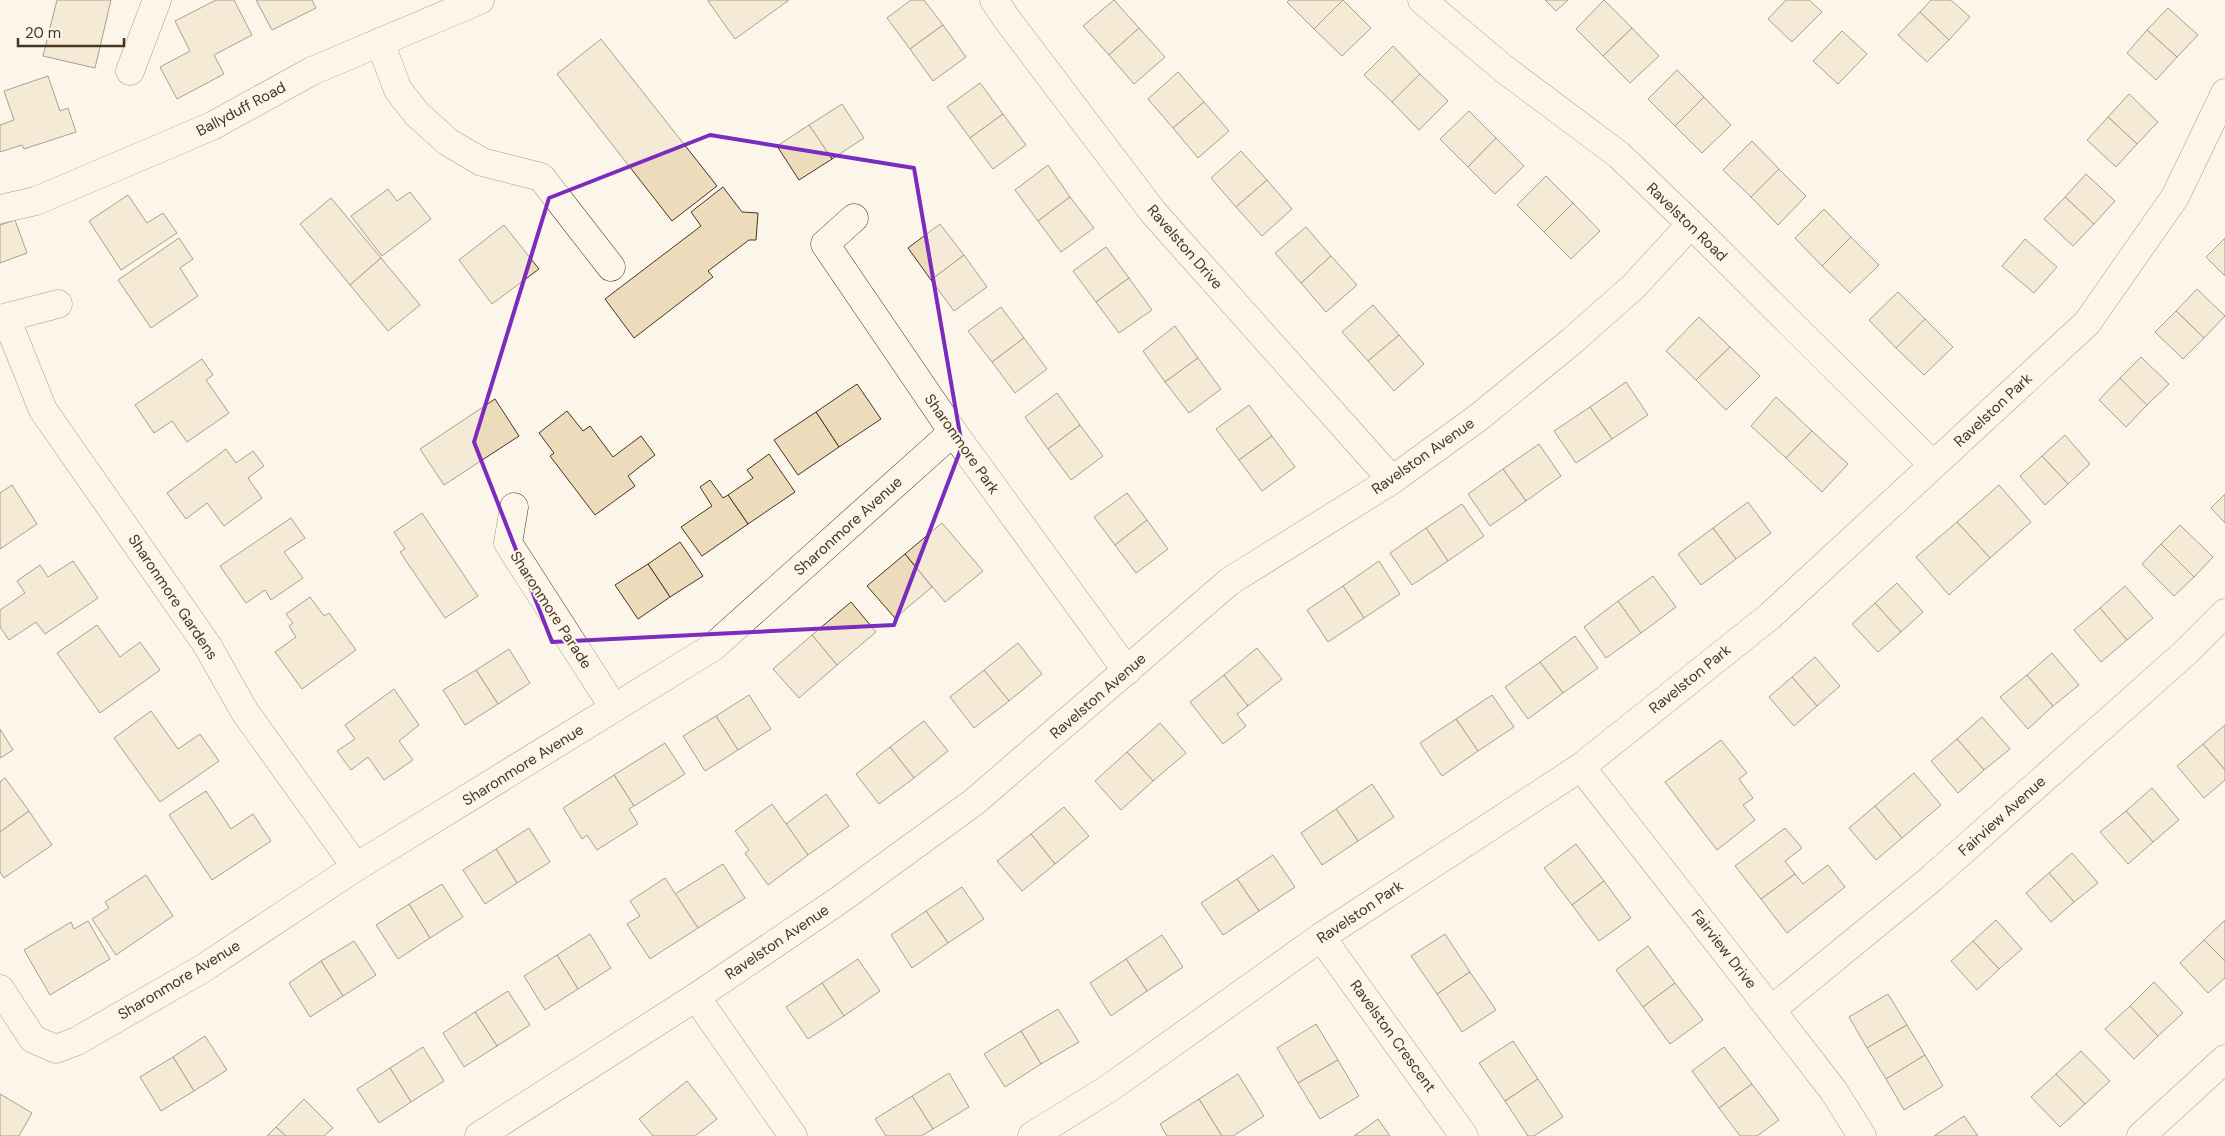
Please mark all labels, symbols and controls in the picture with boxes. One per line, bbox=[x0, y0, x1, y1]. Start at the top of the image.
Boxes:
scale bar bbox=[18, 15, 124, 47]
text: 20 m bbox=[25, 23, 61, 43]
street label: Ballyduff Road bbox=[193, 77, 289, 141]
street label: Ravelston Road bbox=[1642, 178, 1732, 266]
street label: Ravelston Drive bbox=[1143, 200, 1227, 294]
street label: Ravelston Park bbox=[1950, 368, 2037, 451]
street label: Sharonmore Park bbox=[920, 390, 1004, 498]
street label: Ravelston Avenue bbox=[1368, 413, 1478, 499]
street label: Sharonmore Avenue bbox=[790, 472, 906, 580]
street label: Sharonmore Gardens bbox=[124, 530, 222, 664]
street label: Sharonmore Parade bbox=[505, 547, 597, 673]
street label: Ravelston Park bbox=[1645, 640, 1735, 718]
street label: Ravelston Avenue bbox=[1046, 649, 1150, 743]
street label: Sharonmore Avenue bbox=[459, 720, 587, 810]
street label: Fairview Avenue bbox=[1954, 771, 2050, 861]
street label: Ravelston Park bbox=[1313, 876, 1407, 948]
street label: Ravelston Avenue bbox=[721, 900, 833, 984]
street label: Fairview Drive bbox=[1687, 905, 1761, 993]
street label: Sharonmore Avenue bbox=[114, 936, 244, 1024]
street label: Ravelston Crescent bbox=[1346, 976, 1441, 1096]

